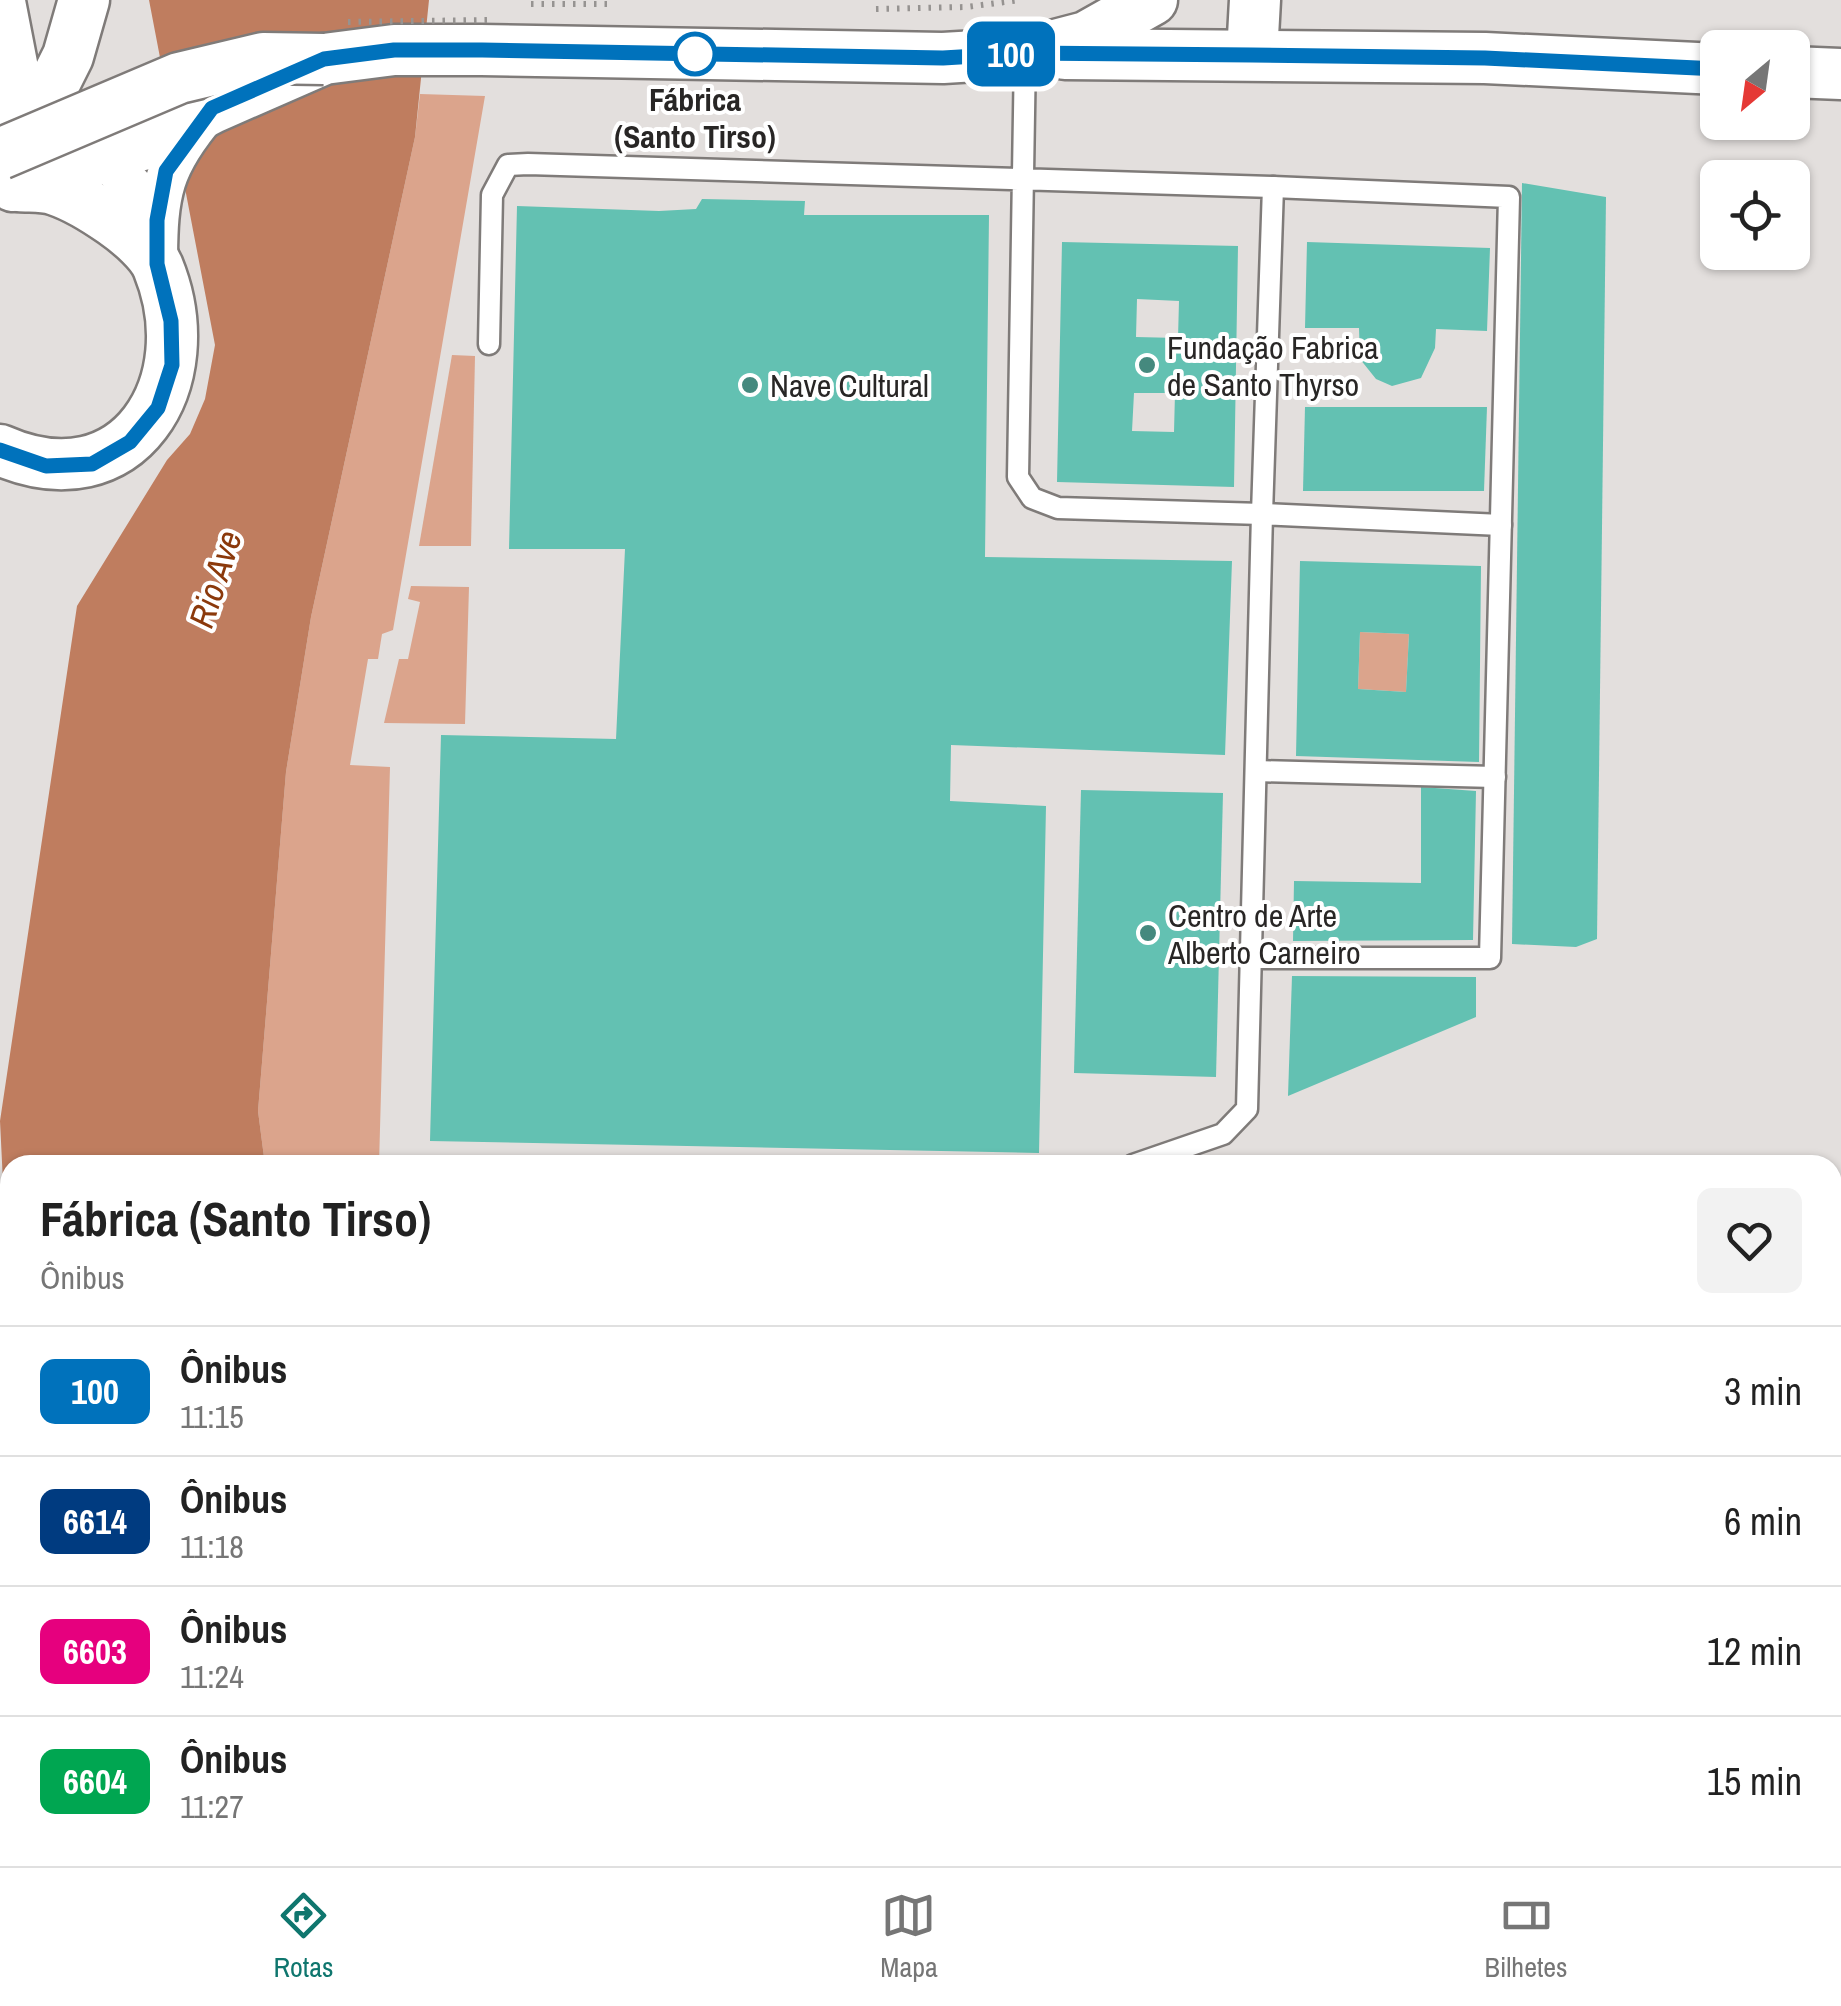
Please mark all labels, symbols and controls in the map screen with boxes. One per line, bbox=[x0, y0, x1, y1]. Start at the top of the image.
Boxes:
line badge: 100 bbox=[954, 22, 1068, 86]
north arrow bbox=[1700, 30, 1810, 140]
map controls bbox=[1700, 30, 1810, 270]
text: 100 bbox=[987, 31, 1035, 78]
marker: Fábrica (Santo Tirso) bbox=[674, 33, 716, 75]
place label: Fábrica (Santo Tirso) bbox=[614, 78, 776, 158]
button: locate bbox=[1700, 160, 1810, 270]
place label: Fundação Fabrica de Santo Thyrso bbox=[1167, 326, 1379, 406]
marker: Fundação Fabrica de Santo Thyrso bbox=[1136, 354, 1158, 376]
place label: Nave Cultural bbox=[770, 364, 929, 407]
marker: Nave Cultural bbox=[739, 374, 761, 396]
water label: Rio Ave bbox=[177, 524, 253, 634]
place label: Centro de Arte Alberto Carneiro bbox=[1167, 894, 1361, 974]
marker: Centro de Arte Alberto Carneiro bbox=[1137, 922, 1159, 944]
text: Fábrica (Santo Tirso) bbox=[40, 1186, 431, 1251]
button: heart bbox=[1697, 1188, 1802, 1293]
text: Ônibus bbox=[40, 1256, 125, 1299]
text: Ônibus bbox=[180, 1344, 287, 1395]
text: 3 min bbox=[1724, 1366, 1802, 1417]
text: 100 bbox=[71, 1368, 119, 1415]
text: 11:15 bbox=[180, 1395, 244, 1438]
text: Ônibus bbox=[180, 1474, 287, 1525]
text: 6 min bbox=[1724, 1496, 1802, 1547]
text: 6614 bbox=[63, 1498, 127, 1545]
text: 11:18 bbox=[180, 1525, 244, 1568]
text: Ônibus bbox=[180, 1604, 287, 1655]
text: 12 min bbox=[1707, 1626, 1802, 1677]
text: 6603 bbox=[63, 1628, 127, 1675]
text: 11:24 bbox=[180, 1655, 244, 1698]
text: Ônibus bbox=[180, 1734, 287, 1785]
text: 15 min bbox=[1707, 1756, 1802, 1807]
text: 6604 bbox=[63, 1758, 127, 1805]
text: 11:27 bbox=[180, 1785, 244, 1828]
tab: Rotas bbox=[273, 1888, 333, 1986]
tab: Mapa bbox=[880, 1888, 938, 1986]
tab: Bilhetes bbox=[1485, 1888, 1568, 1986]

